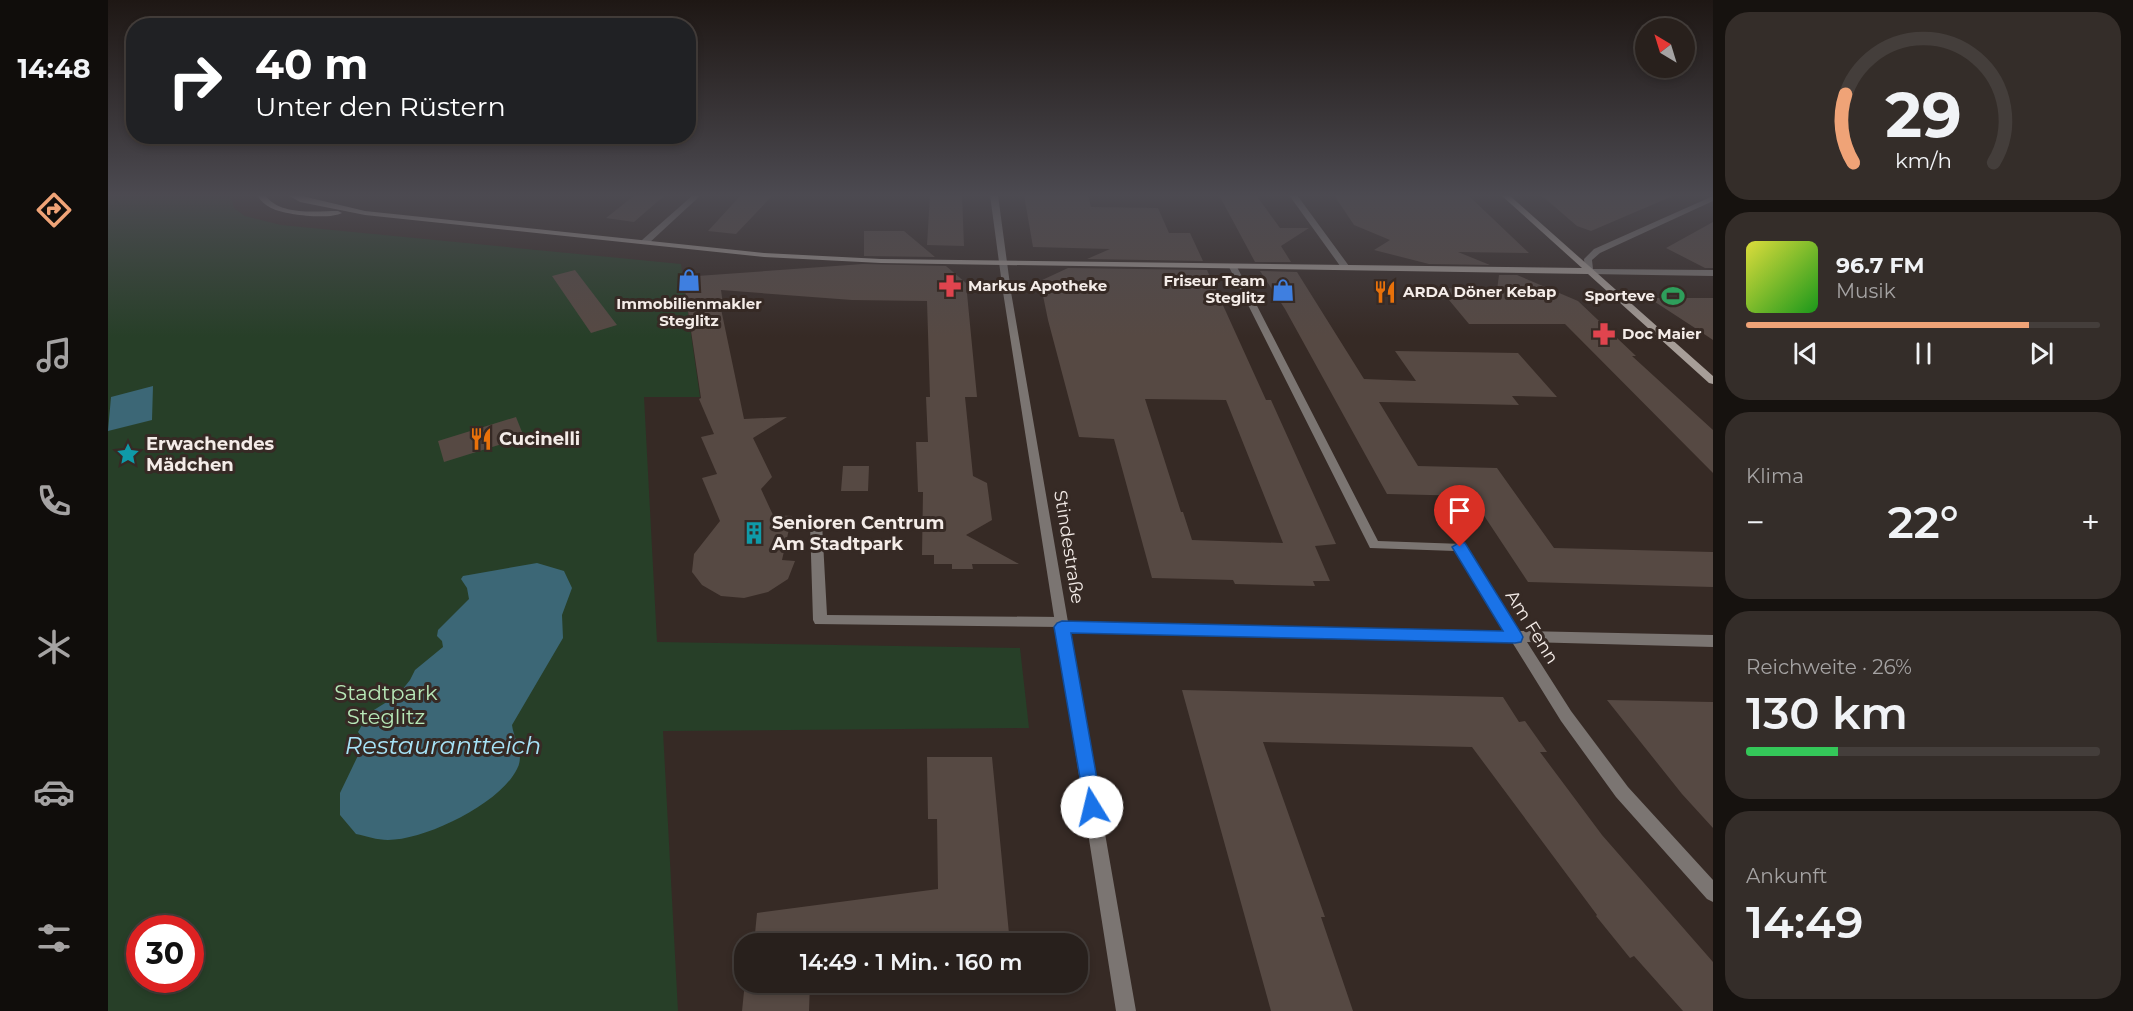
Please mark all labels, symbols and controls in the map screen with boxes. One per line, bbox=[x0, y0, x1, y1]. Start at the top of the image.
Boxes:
north arrow bbox=[1635, 18, 1695, 78]
map controls bbox=[1635, 18, 1695, 78]
text: 40 m bbox=[255, 38, 368, 90]
icon: right bbox=[156, 42, 234, 120]
text: 14:48 bbox=[17, 52, 91, 85]
text: 29 bbox=[1885, 77, 1961, 153]
text: Unter den Rüstern bbox=[255, 90, 506, 123]
text: km/h bbox=[1894, 147, 1952, 173]
icon: directions bbox=[33, 189, 75, 231]
text: 96.7 FM bbox=[1836, 252, 1925, 279]
shop icon: Immobilienmakler Steglitz bbox=[676, 267, 702, 293]
place label: Friseur Team Steglitz bbox=[1164, 271, 1265, 307]
pharmacy icon: Markus Apotheke bbox=[937, 273, 963, 299]
place label: Markus Apotheke bbox=[968, 276, 1107, 295]
shop icon: Friseur Team Steglitz bbox=[1270, 277, 1296, 303]
restaurant icon: ARDA Döner Kebap bbox=[1372, 279, 1398, 305]
text: Musik bbox=[1836, 279, 1896, 303]
place label: ARDA Döner Kebap bbox=[1402, 282, 1556, 301]
sports icon: Sporteve bbox=[1660, 283, 1686, 309]
place label: Sporteve bbox=[1585, 286, 1655, 305]
place label: Immobilienmakler Steglitz bbox=[616, 294, 762, 330]
pharmacy icon: Doc Maier bbox=[1591, 321, 1617, 347]
place label: Doc Maier bbox=[1622, 324, 1702, 343]
icon: music bbox=[33, 334, 75, 376]
icon: previous bbox=[1789, 337, 1822, 370]
icon: pause bbox=[1907, 337, 1940, 370]
icon: next bbox=[2025, 337, 2058, 370]
restaurant icon: Cucinelli bbox=[468, 426, 494, 452]
place label: Cucinelli bbox=[499, 428, 580, 450]
place label: Erwachendes Mädchen bbox=[146, 433, 275, 476]
place icon: Erwachendes Mädchen bbox=[115, 441, 141, 467]
text: Klima bbox=[1746, 464, 1804, 488]
icon: phone bbox=[33, 480, 75, 522]
pin bbox=[1434, 485, 1485, 547]
street label: Stindestraße bbox=[1049, 489, 1089, 605]
icon: arrive bbox=[1443, 494, 1476, 527]
text: 22° bbox=[1887, 494, 1959, 549]
text: − bbox=[1746, 502, 1765, 542]
text: + bbox=[2081, 502, 2100, 542]
place label: Senioren Centrum Am Stadtpark bbox=[771, 512, 944, 555]
building icon: Senioren Centrum Am Stadtpark bbox=[741, 520, 767, 546]
street label: Am Fenn bbox=[1501, 586, 1563, 668]
icon: climate bbox=[33, 626, 75, 668]
text: Reichweite · 26% bbox=[1746, 655, 1912, 679]
park label: Stadtpark Steglitz bbox=[334, 680, 438, 729]
text: 130 km bbox=[1746, 685, 1908, 740]
water label: Restaurantteich bbox=[345, 731, 541, 760]
icon: car bbox=[33, 771, 75, 813]
position arrow bbox=[1060, 775, 1124, 839]
text: Ankunft bbox=[1746, 864, 1827, 888]
text: 14:49 bbox=[1746, 894, 1864, 949]
speed limit sign: 30 bbox=[126, 915, 204, 993]
icon: filters bbox=[33, 917, 75, 959]
text: 14:49 · 1 Min. · 160 m bbox=[800, 949, 1022, 976]

